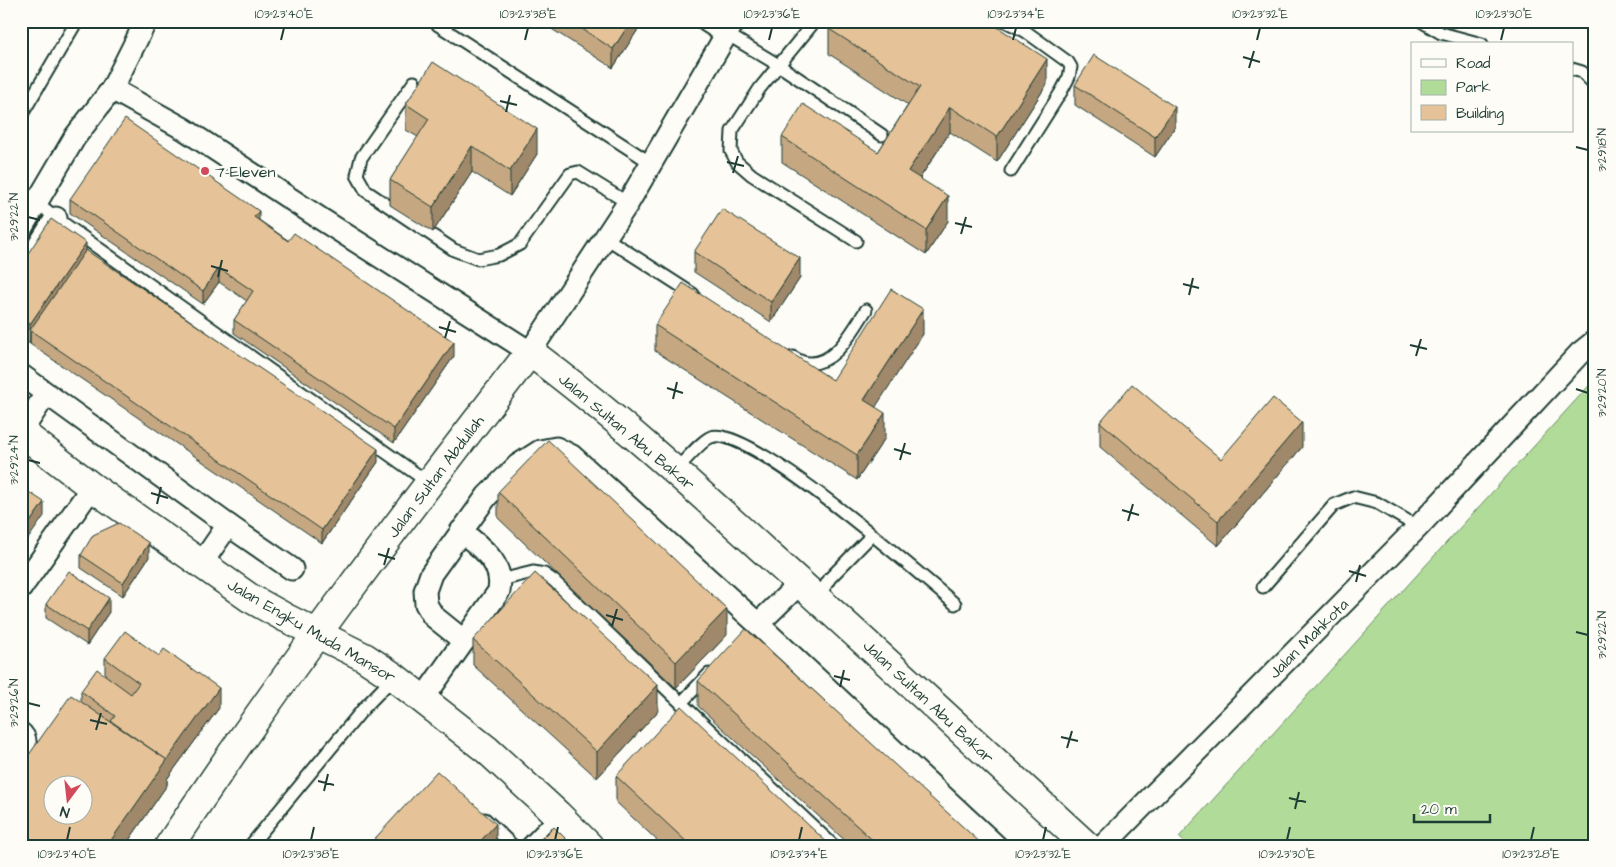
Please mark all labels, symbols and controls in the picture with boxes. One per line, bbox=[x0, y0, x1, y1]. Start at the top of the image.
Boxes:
text: 103°23'40"E bbox=[255, 6, 313, 23]
text: 103°23'38"E bbox=[500, 6, 556, 23]
text: 103°23'36"E bbox=[744, 6, 800, 23]
text: 103°23'34"E bbox=[988, 6, 1044, 23]
text: 103°23'32"E bbox=[1232, 6, 1288, 23]
text: 103°23'30"E bbox=[1476, 6, 1532, 23]
legend bbox=[1411, 42, 1574, 132]
text: Road bbox=[1456, 53, 1491, 74]
text: Park bbox=[1456, 77, 1491, 98]
text: Building bbox=[1456, 103, 1504, 125]
text: 3°29'18"N bbox=[1594, 127, 1611, 172]
place label: 7-Eleven bbox=[215, 161, 275, 183]
marker: 7-Eleven bbox=[199, 165, 211, 177]
text: 3°29'22"N bbox=[6, 192, 23, 241]
street label: Jalan Sultan Abu Bakar bbox=[554, 368, 699, 495]
text: 3°29'20"N bbox=[1594, 368, 1611, 418]
street label: Jalan Sultan Abdullah bbox=[382, 411, 489, 542]
text: 3°29'24"N bbox=[6, 435, 23, 485]
street label: Jalan Engku Muda Mansor bbox=[223, 574, 400, 689]
street label: Jalan Mahkota bbox=[1264, 594, 1353, 683]
text: 3°29'22"N bbox=[1594, 610, 1611, 659]
street label: Jalan Sultan Abu Bakar bbox=[858, 635, 999, 768]
text: 3°29'26"N bbox=[6, 678, 23, 728]
north arrow bbox=[42, 774, 92, 824]
scale bar bbox=[1414, 792, 1490, 824]
text: 20 m bbox=[1421, 799, 1457, 820]
text: N bbox=[58, 801, 72, 822]
text: 103°23'40"E bbox=[38, 846, 96, 863]
text: 103°23'38"E bbox=[283, 846, 339, 863]
text: 103°23'36"E bbox=[527, 846, 583, 863]
text: 103°23'34"E bbox=[771, 846, 827, 863]
text: 103°23'32"E bbox=[1015, 846, 1071, 863]
text: 103°23'30"E bbox=[1259, 846, 1315, 863]
text: 103°23'28"E bbox=[1502, 846, 1560, 863]

